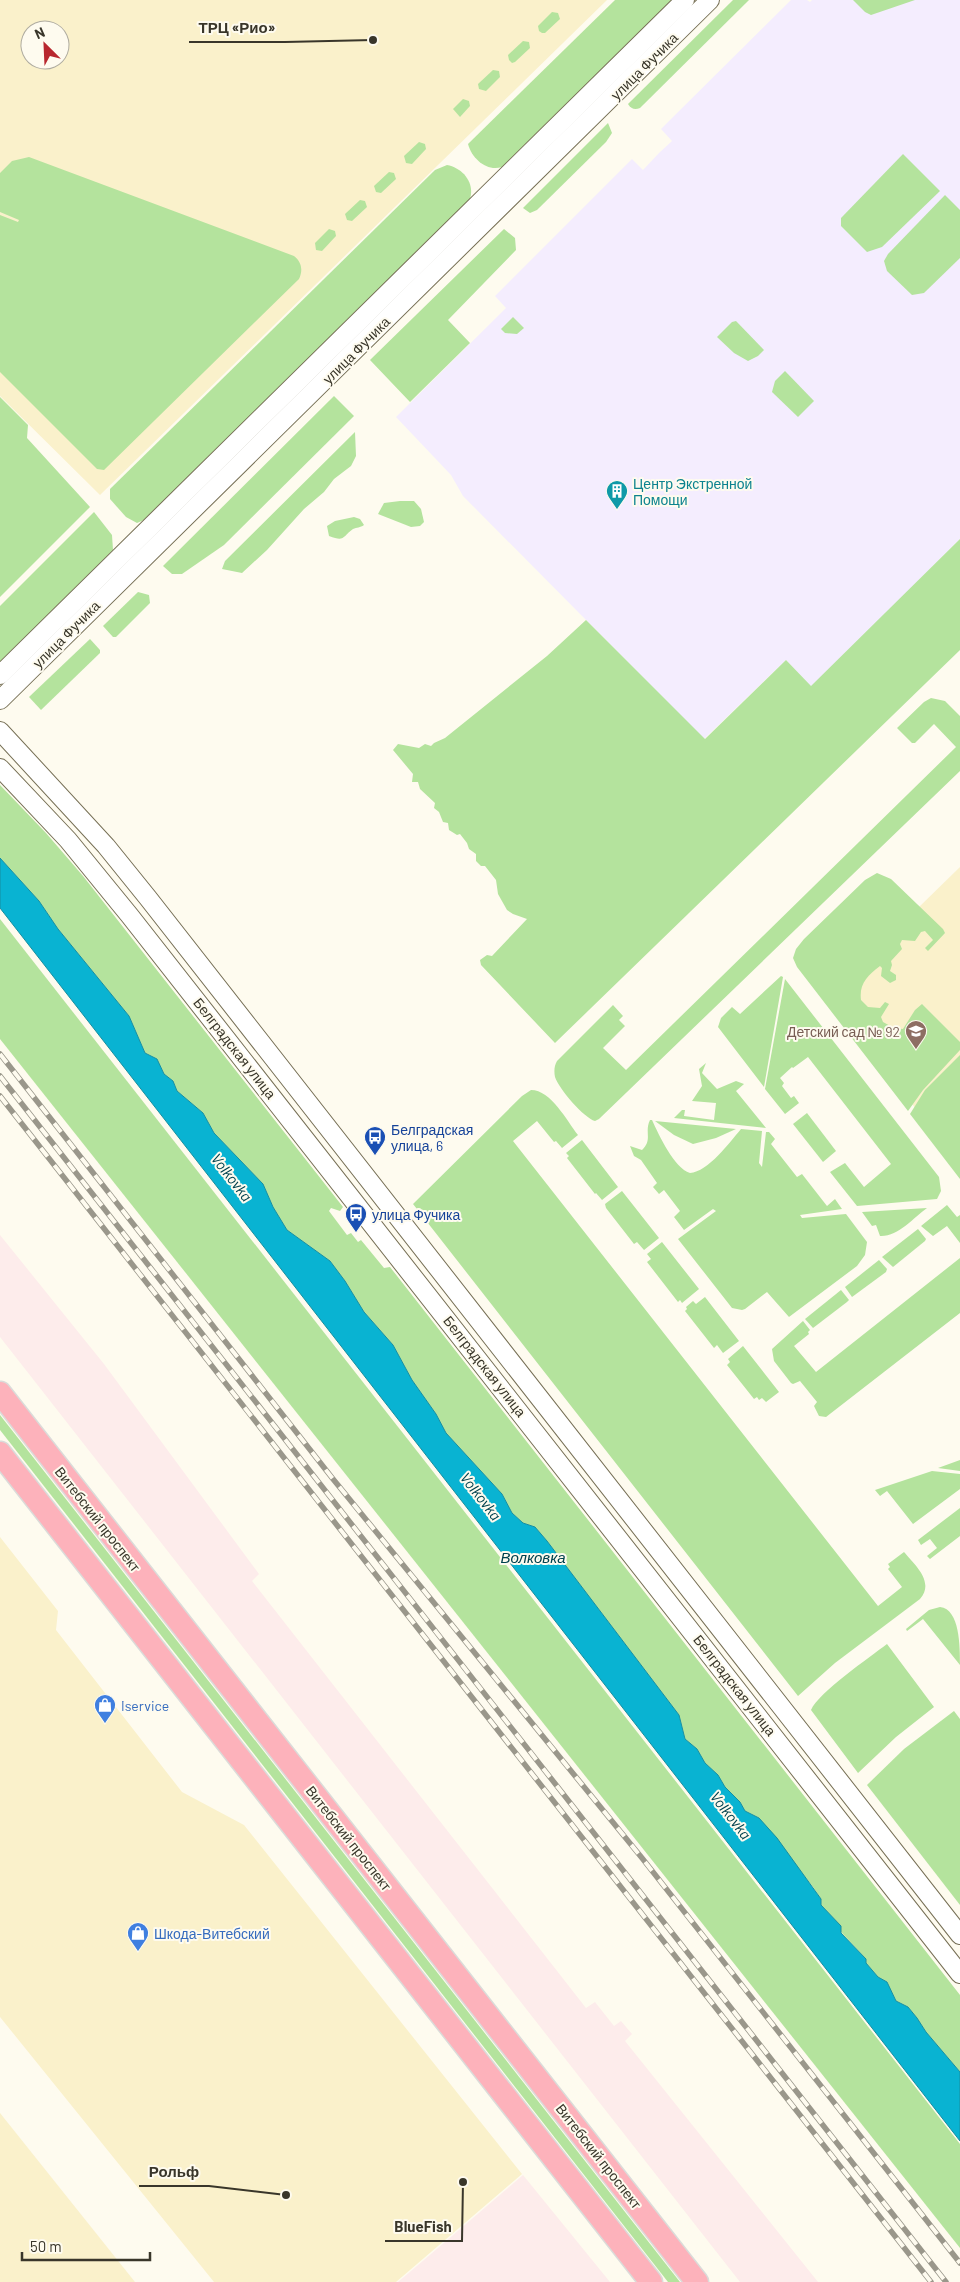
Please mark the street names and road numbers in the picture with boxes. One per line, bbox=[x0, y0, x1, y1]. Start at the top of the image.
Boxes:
street label: улица Фучика bbox=[607, 29, 681, 103]
street label: улица Фучика bbox=[319, 313, 393, 387]
street label: улица Фучика bbox=[29, 597, 103, 671]
street label: Белградская улица bbox=[190, 994, 280, 1102]
street label: Белградская улица bbox=[440, 1312, 530, 1420]
street label: Витебский проспект bbox=[52, 1463, 145, 1575]
street label: Белградская улица bbox=[690, 1631, 780, 1739]
street label: Витебский проспект bbox=[303, 1782, 396, 1894]
street label: Витебский проспект bbox=[553, 2100, 646, 2212]

